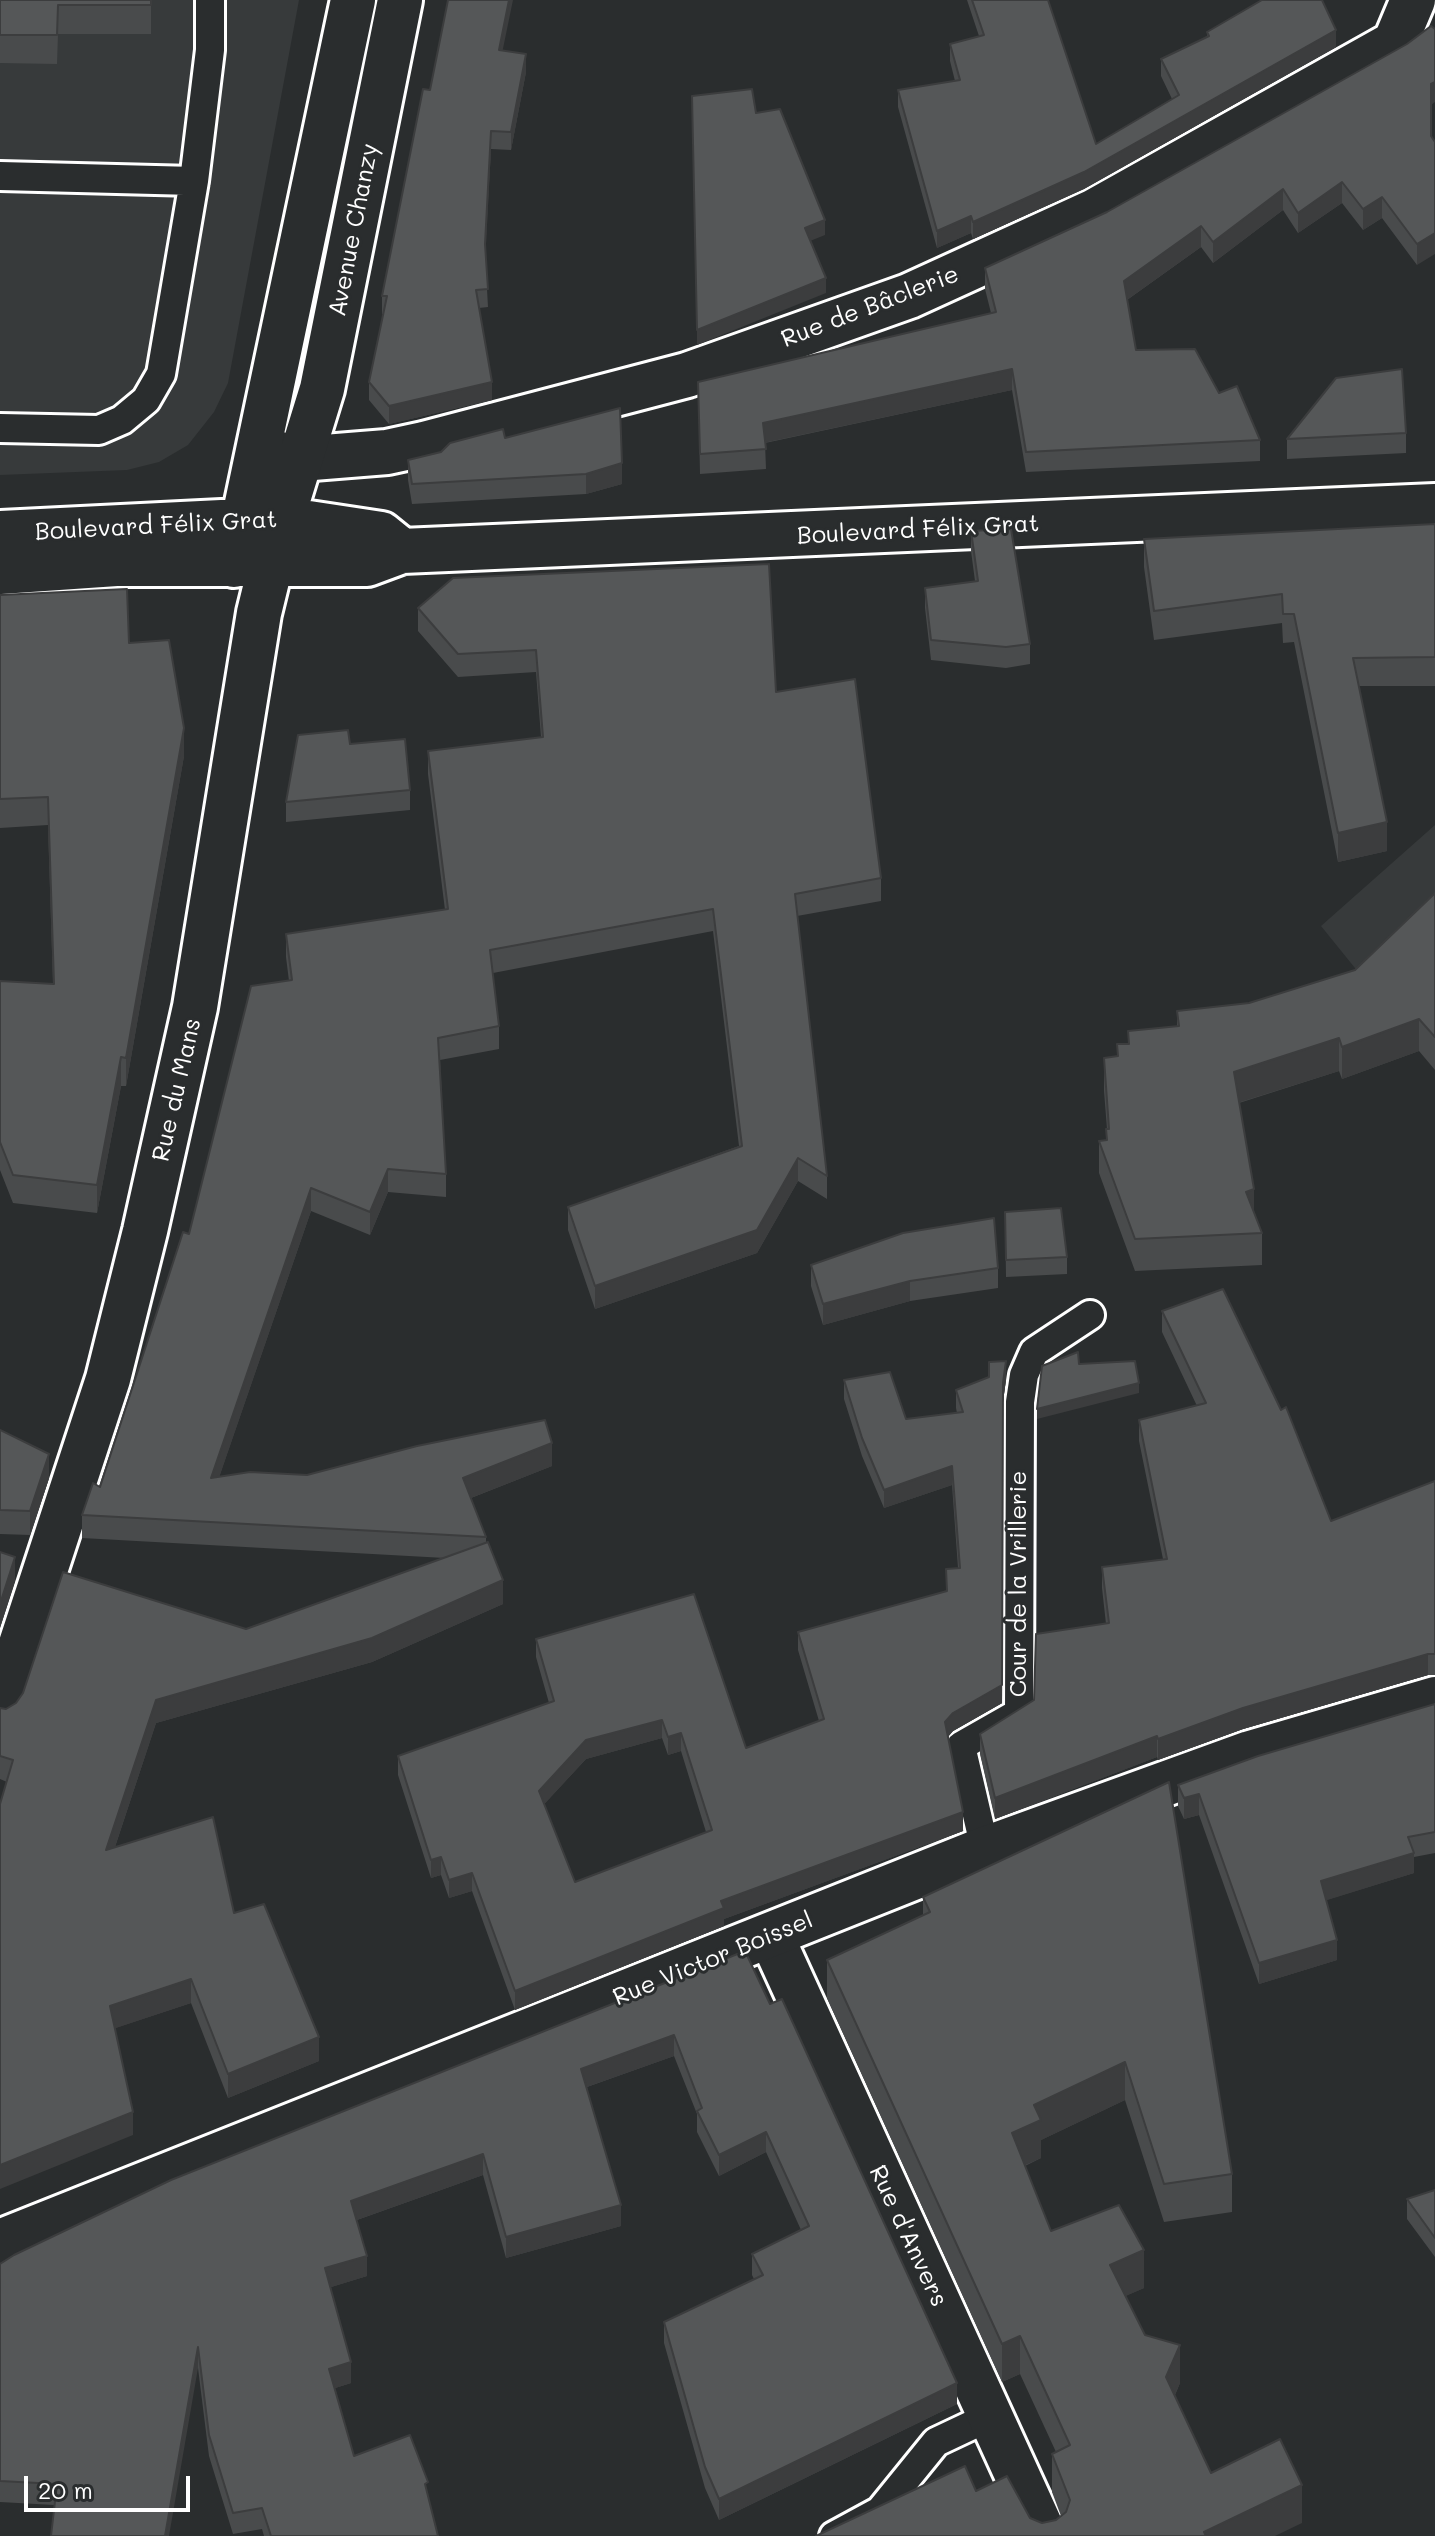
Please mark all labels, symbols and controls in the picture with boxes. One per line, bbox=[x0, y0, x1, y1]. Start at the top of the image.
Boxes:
street label: Avenue Chanzy bbox=[323, 141, 385, 319]
street label: Rue de Bâclerie bbox=[777, 260, 963, 354]
street label: Boulevard Félix Grat bbox=[34, 505, 278, 547]
street label: Boulevard Félix Grat bbox=[796, 509, 1040, 551]
street label: Rue du Mans bbox=[147, 1016, 207, 1164]
street label: Cour de la Vrillerie bbox=[1005, 1471, 1033, 1697]
street label: Rue Victor Boissel bbox=[609, 1906, 817, 2012]
street label: Rue d'Anvers bbox=[863, 2161, 953, 2311]
scale bar bbox=[28, 2460, 194, 2510]
text: 20 m bbox=[38, 2474, 93, 2505]

